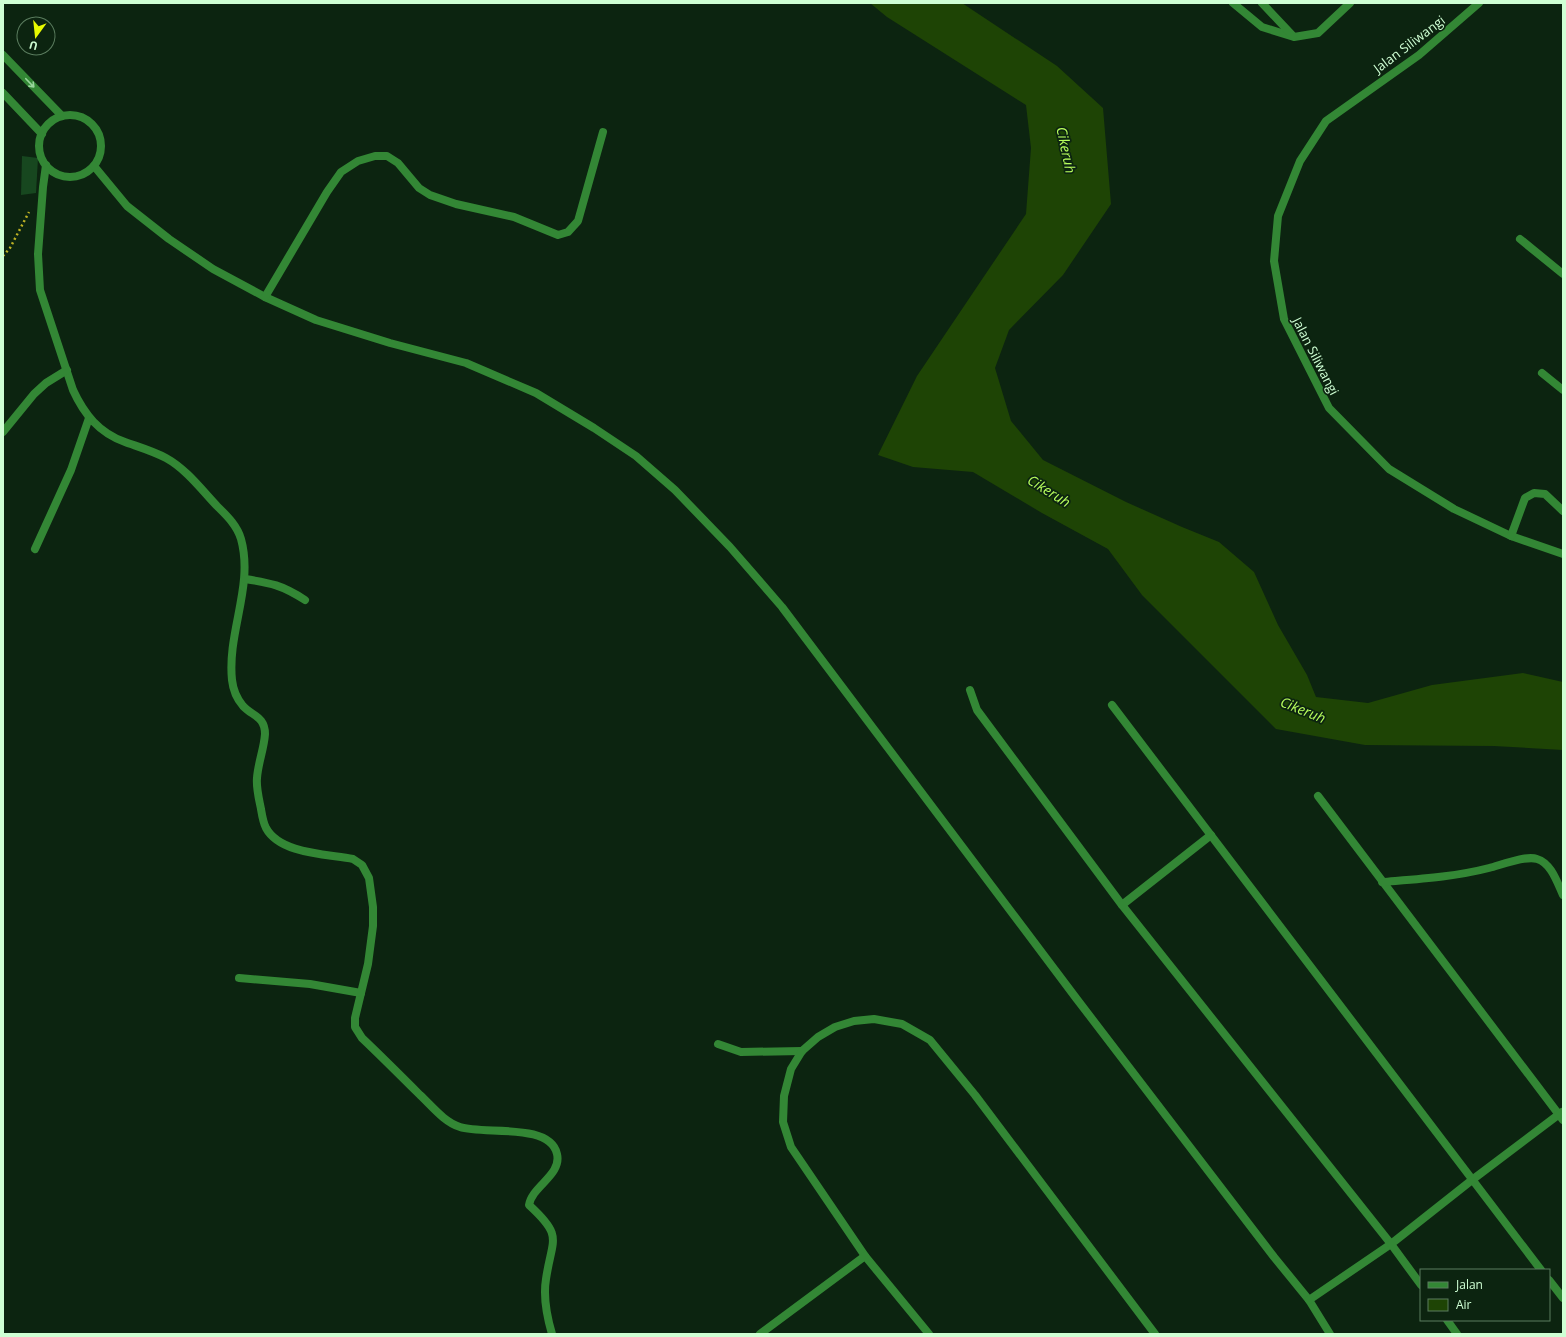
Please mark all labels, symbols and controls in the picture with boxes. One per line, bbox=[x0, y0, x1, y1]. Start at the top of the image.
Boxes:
street label: Jalan Siliwangi bbox=[1368, 11, 1448, 78]
north arrow bbox=[16, 16, 56, 56]
text: U bbox=[27, 38, 39, 54]
one-way arrow bbox=[25, 78, 35, 88]
water label: Cikeruh bbox=[1052, 125, 1081, 175]
street label: Jalan Siliwangi bbox=[1288, 312, 1343, 398]
water label: Cikeruh bbox=[1024, 470, 1074, 511]
water label: Cikeruh bbox=[1278, 692, 1329, 727]
legend bbox=[1420, 1269, 1550, 1321]
text: Jalan bbox=[1455, 1276, 1483, 1293]
text: Air bbox=[1456, 1296, 1472, 1313]

